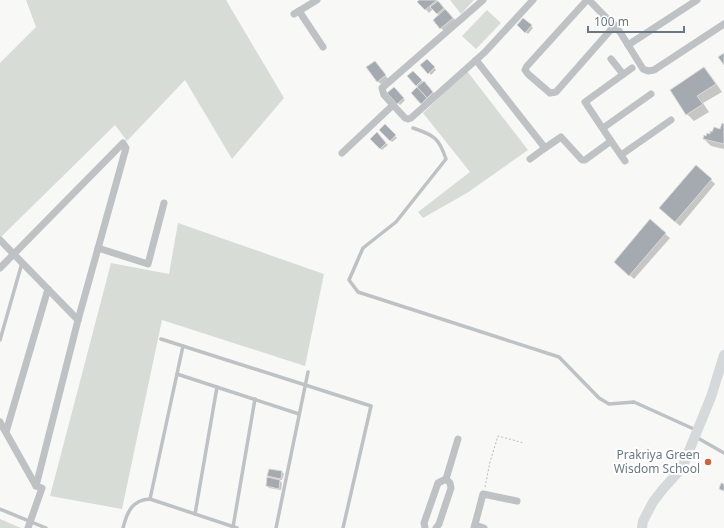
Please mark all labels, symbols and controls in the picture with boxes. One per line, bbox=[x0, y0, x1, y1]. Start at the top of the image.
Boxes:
scale bar bbox=[588, 8, 684, 34]
text: 100 m bbox=[594, 13, 629, 30]
place label: Prakriya Green Wisdom School bbox=[614, 446, 700, 477]
marker: Prakriya Green Wisdom School bbox=[703, 457, 713, 467]

